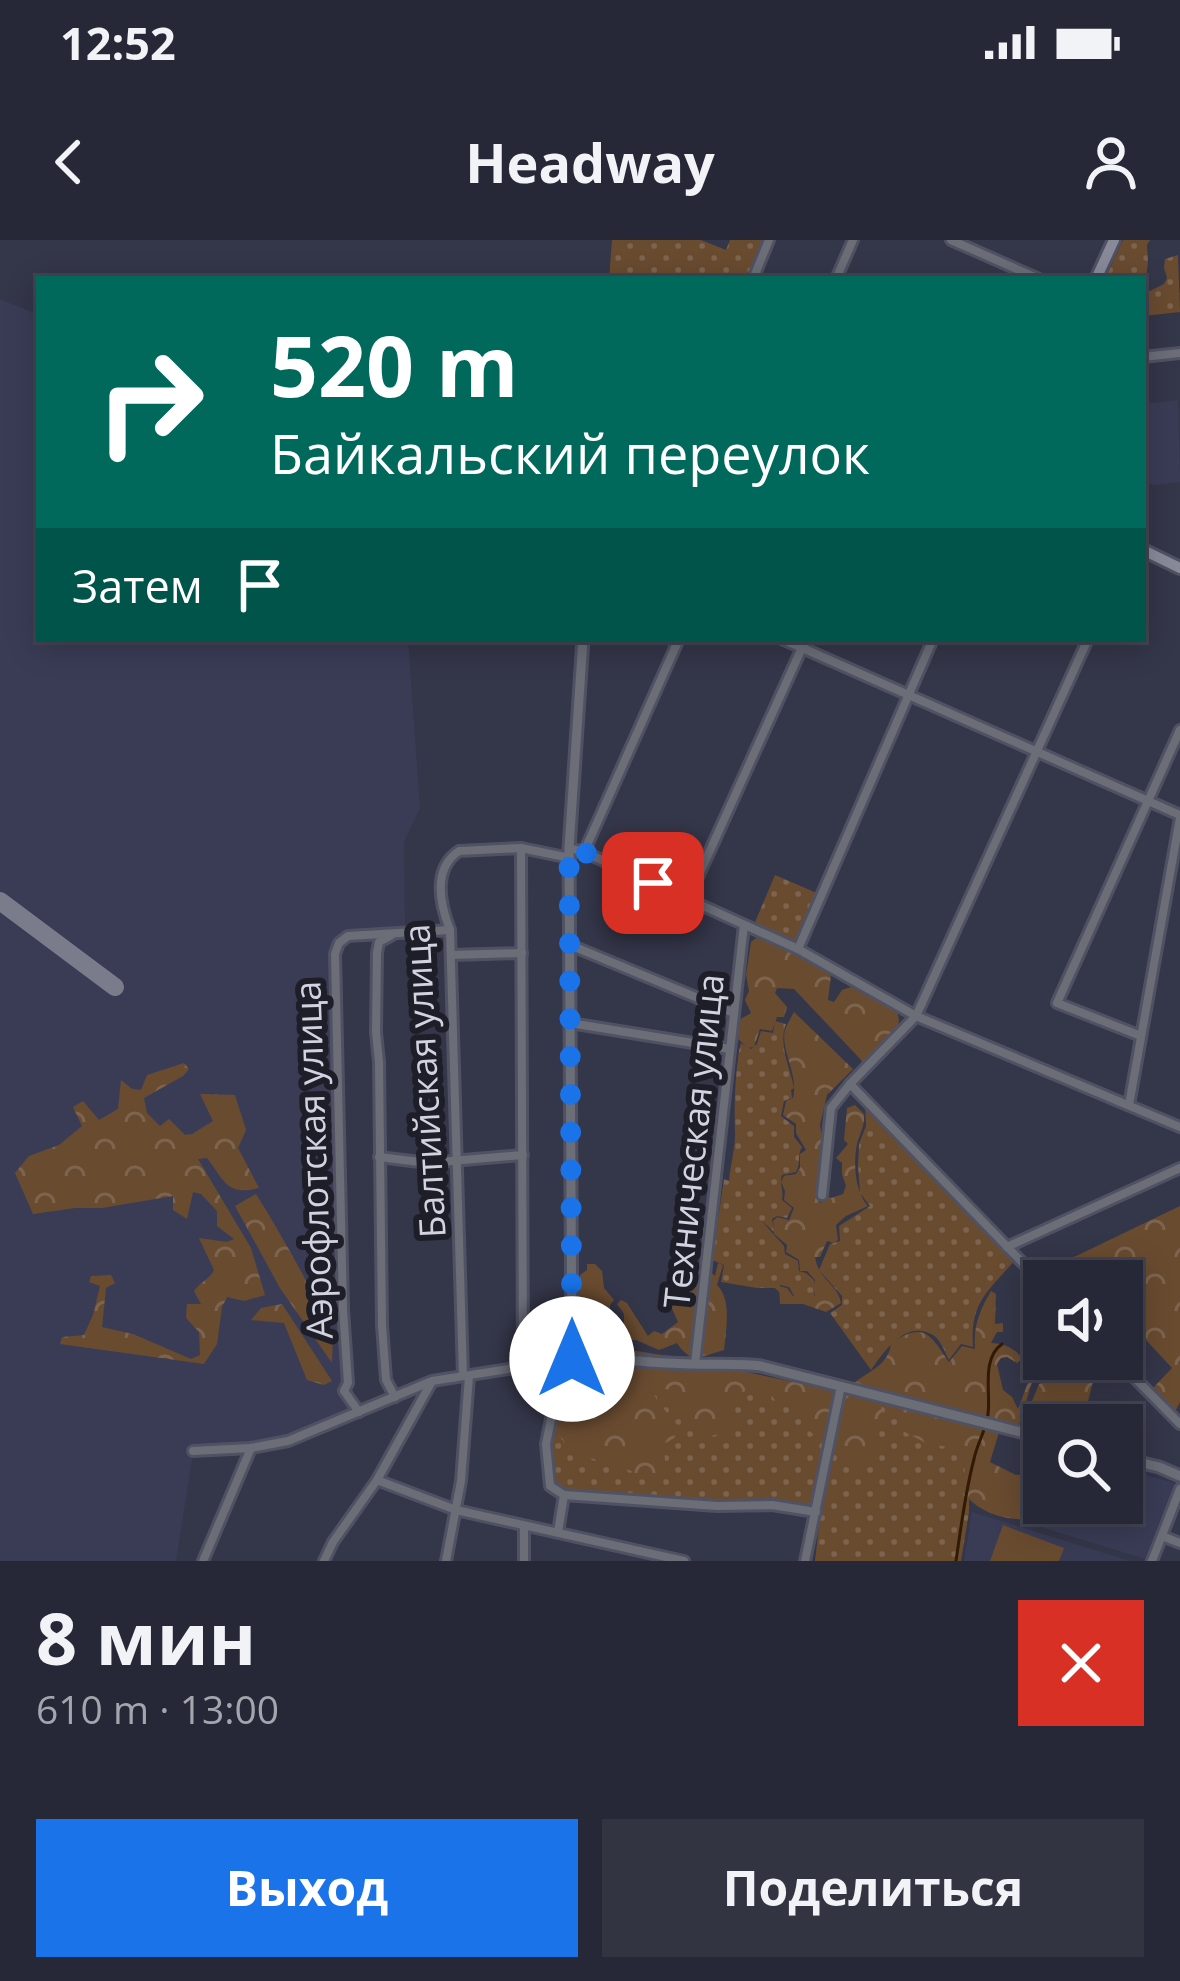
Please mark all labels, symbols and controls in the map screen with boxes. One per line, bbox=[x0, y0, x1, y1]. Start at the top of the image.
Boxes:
text: 12:52 bbox=[60, 12, 176, 73]
text: Headway bbox=[465, 125, 715, 199]
icon: back bbox=[36, 129, 102, 195]
icon: person bbox=[1078, 129, 1144, 195]
text: 520 m bbox=[270, 307, 518, 422]
icon: right bbox=[72, 324, 228, 480]
text: Байкальский переулок bbox=[270, 416, 870, 490]
icon: arrive bbox=[227, 552, 293, 618]
text: Затем bbox=[72, 555, 203, 616]
pin bbox=[602, 832, 704, 934]
icon: arrive bbox=[620, 850, 686, 916]
street label: Балтийская улица bbox=[391, 923, 457, 1239]
street label: Техническая улица bbox=[651, 971, 735, 1311]
street label: Аэрофлотская улица bbox=[282, 980, 344, 1340]
map controls bbox=[1023, 1260, 1143, 1524]
button: sound bbox=[1023, 1260, 1143, 1380]
position arrow bbox=[509, 1296, 635, 1422]
button: search bbox=[1023, 1404, 1143, 1524]
text: 8 мин bbox=[36, 1588, 256, 1686]
button: close bbox=[1018, 1600, 1144, 1726]
text: 610 m · 13:00 bbox=[36, 1682, 279, 1735]
button: Выход bbox=[36, 1819, 578, 1957]
button: Поделиться bbox=[602, 1819, 1144, 1957]

